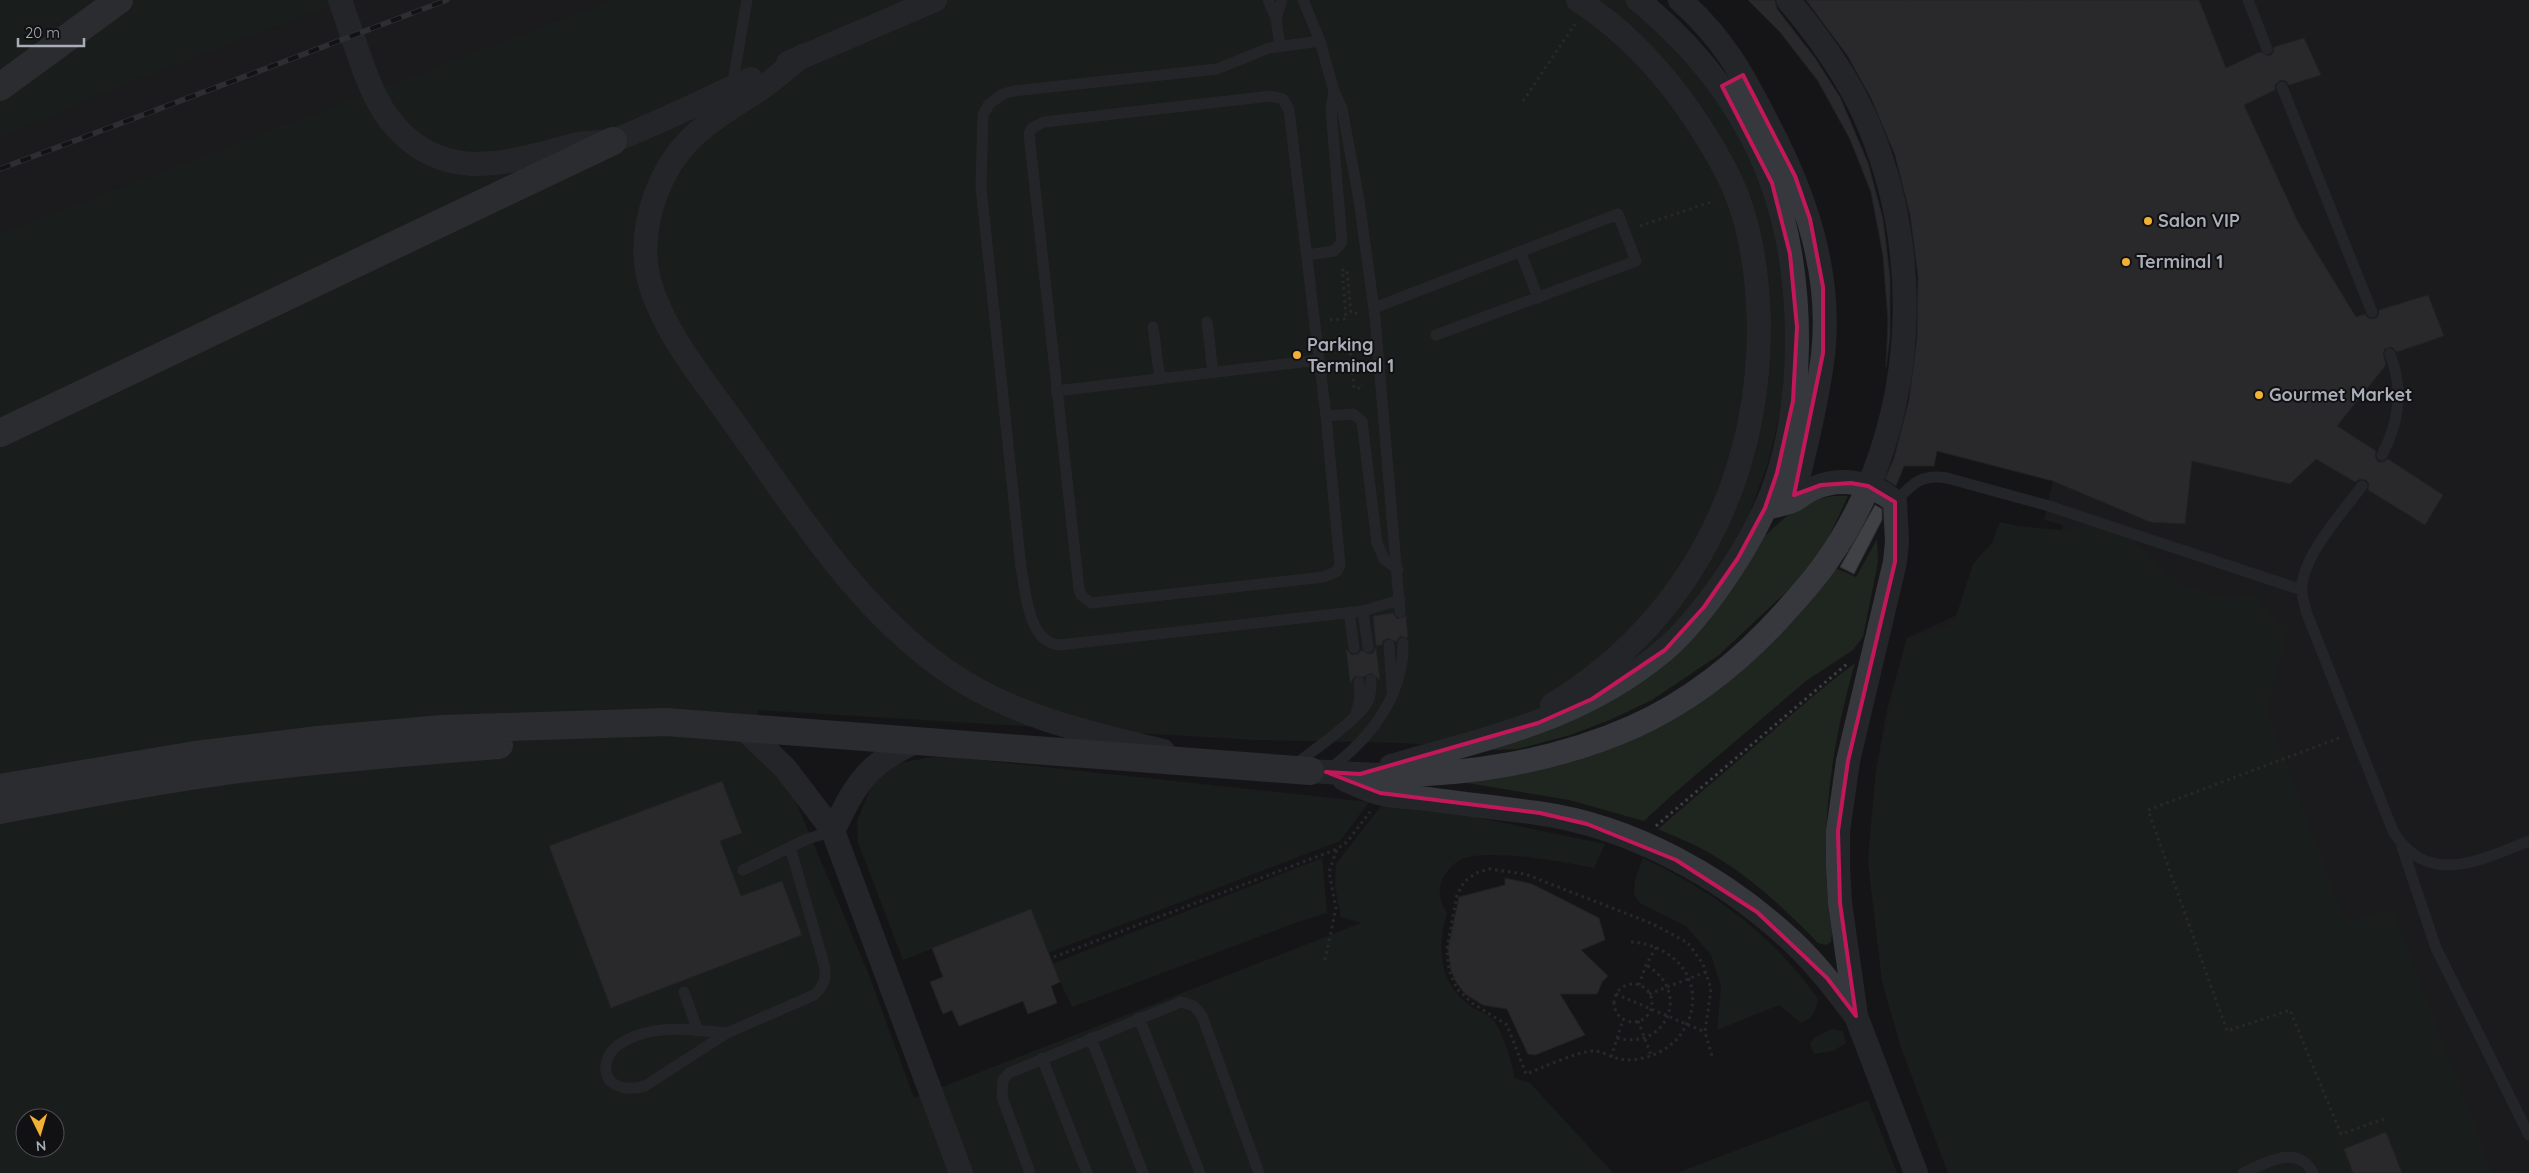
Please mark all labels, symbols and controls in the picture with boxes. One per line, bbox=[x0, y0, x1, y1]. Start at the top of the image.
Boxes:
scale bar bbox=[18, 15, 84, 47]
text: 20 m bbox=[25, 23, 60, 42]
place label: Salon VIP bbox=[2158, 209, 2240, 232]
marker: Salon VIP bbox=[2142, 215, 2154, 227]
place label: Terminal 1 bbox=[2136, 250, 2223, 273]
marker: Terminal 1 bbox=[2120, 256, 2132, 268]
place label: Parking Terminal 1 bbox=[1307, 333, 1394, 377]
marker: Parking Terminal 1 bbox=[1291, 349, 1303, 361]
place label: Gourmet Market bbox=[2269, 383, 2412, 406]
marker: Gourmet Market bbox=[2253, 389, 2265, 401]
north arrow bbox=[15, 1108, 65, 1158]
text: N bbox=[35, 1137, 47, 1155]

